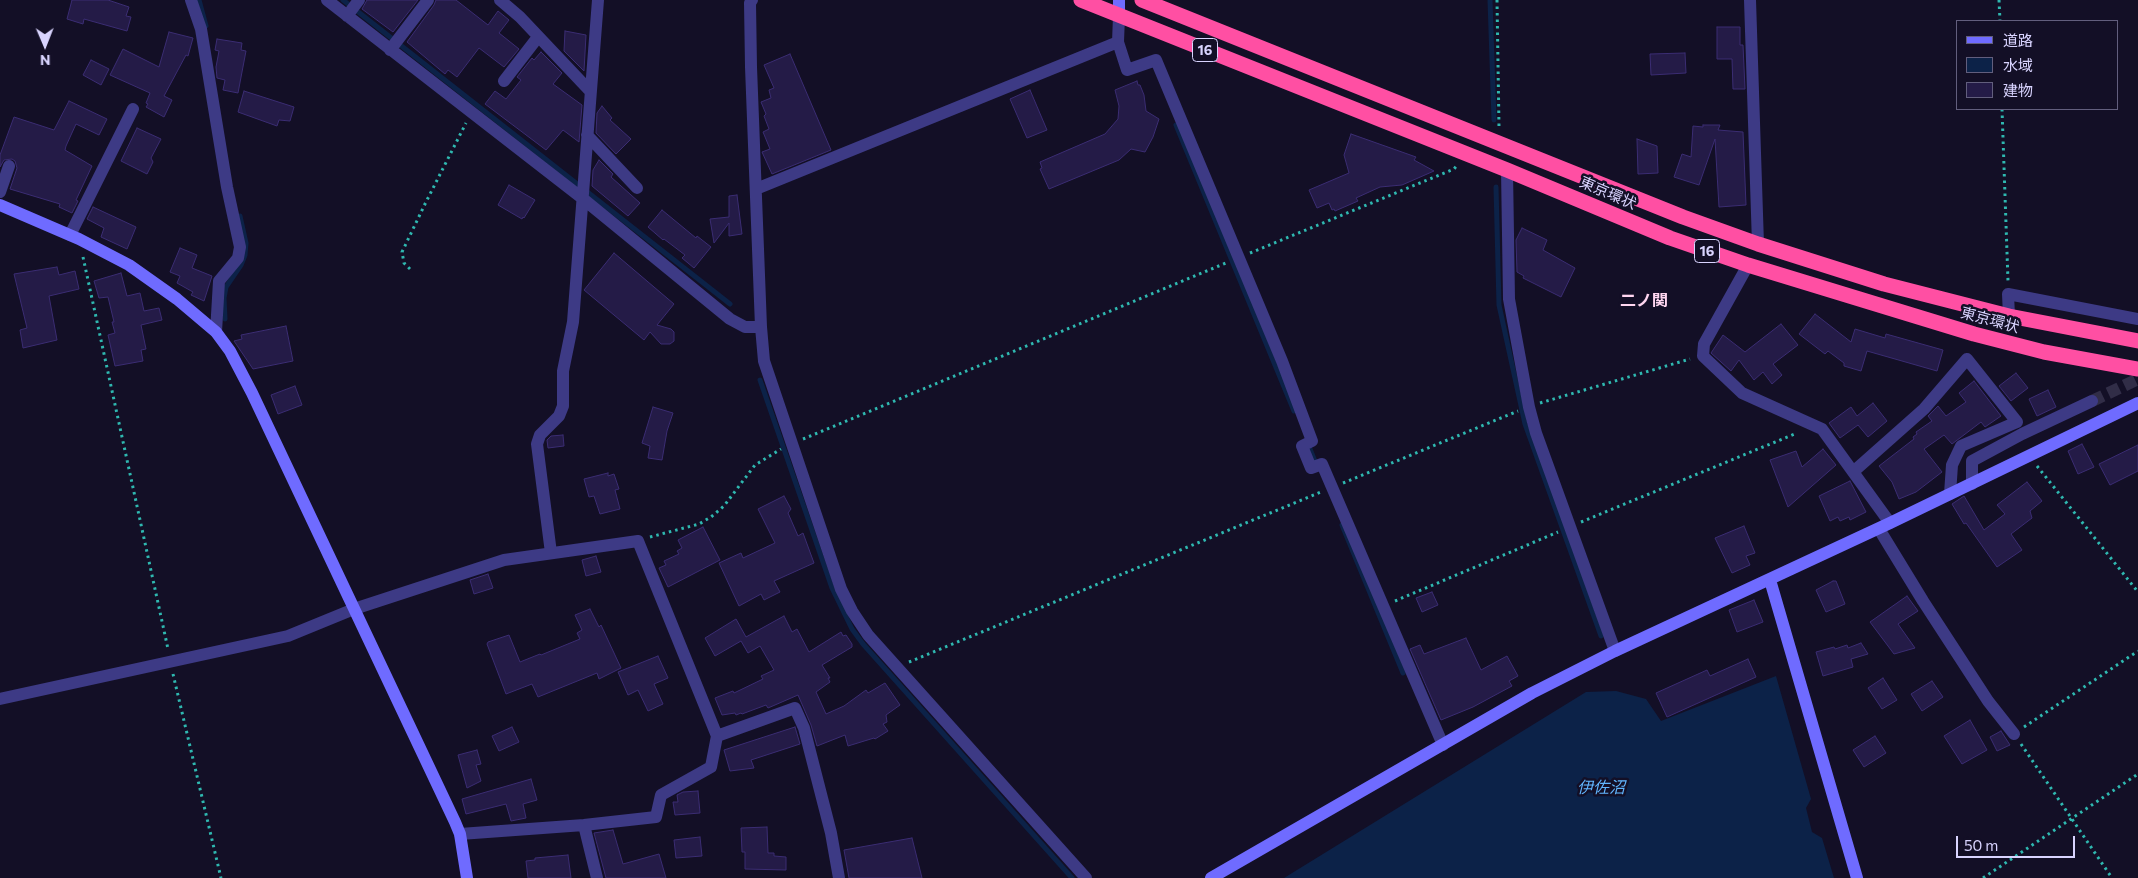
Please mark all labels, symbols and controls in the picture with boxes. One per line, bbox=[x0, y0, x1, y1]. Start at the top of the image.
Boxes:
north arrow bbox=[20, 20, 70, 70]
legend bbox=[1956, 20, 2118, 110]
text: 道路 bbox=[2003, 31, 2033, 49]
road number: 16 bbox=[1192, 38, 1218, 62]
text: N bbox=[40, 52, 51, 69]
text: 水域 bbox=[2003, 56, 2033, 74]
text: 建物 bbox=[2003, 81, 2033, 99]
street label: 東京環状 bbox=[1577, 173, 1639, 213]
road number: 16 bbox=[1694, 240, 1720, 262]
district label: 二ノ関 bbox=[1620, 291, 1668, 311]
street label: 東京環状 bbox=[1959, 304, 2021, 336]
water label: 伊佐沼 bbox=[1577, 778, 1625, 798]
scale bar bbox=[1958, 826, 2077, 858]
text: 50 m bbox=[1964, 836, 1998, 854]

